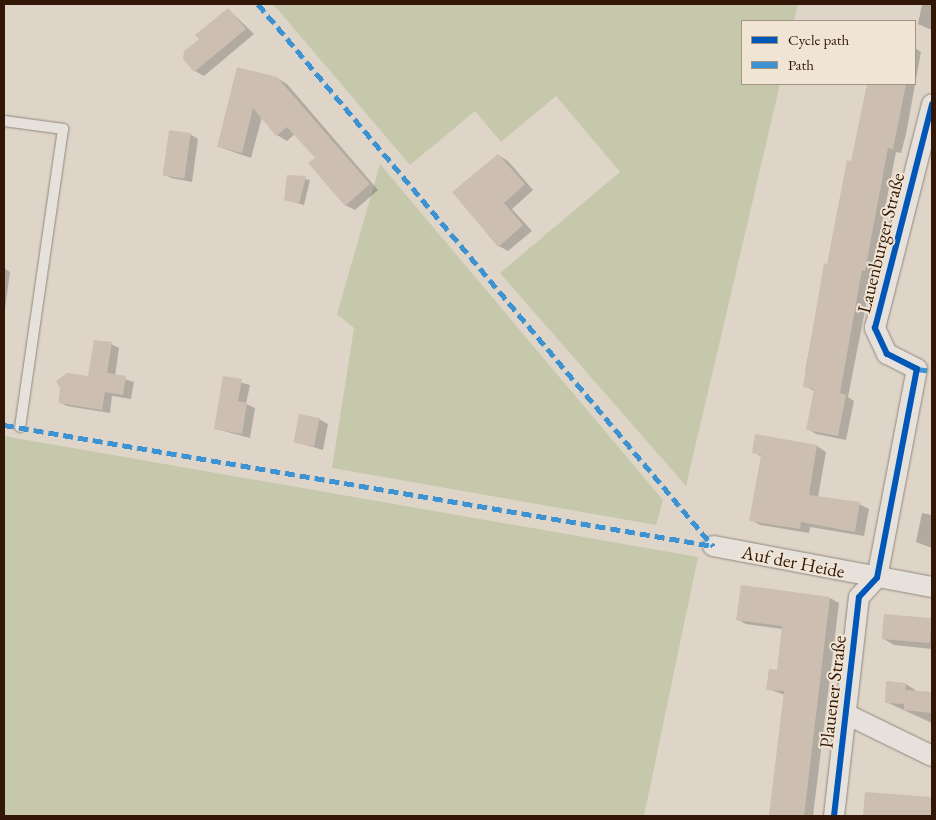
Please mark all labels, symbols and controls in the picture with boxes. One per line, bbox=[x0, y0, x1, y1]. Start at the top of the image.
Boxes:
legend bbox=[741, 20, 916, 85]
text: Cycle path bbox=[788, 30, 849, 49]
text: Path bbox=[788, 55, 814, 74]
street label: Lauenburger Straße bbox=[853, 170, 909, 316]
street label: Auf der Heide bbox=[739, 541, 847, 583]
street label: Plauener Straße bbox=[815, 634, 851, 750]

